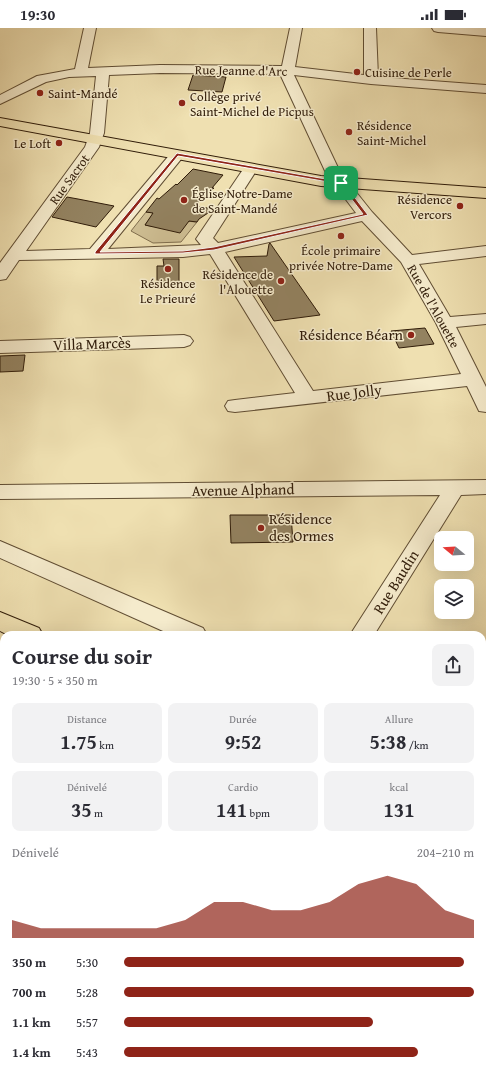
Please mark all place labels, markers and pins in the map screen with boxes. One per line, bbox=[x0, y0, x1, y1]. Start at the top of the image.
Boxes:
place label: Cuisine de Perle bbox=[365, 63, 452, 82]
marker: Cuisine de Perle bbox=[352, 67, 362, 77]
place label: Saint-Mandé bbox=[48, 84, 118, 103]
place label: Collège privé Saint-Michel de Picpus bbox=[190, 87, 314, 121]
marker: Saint-Mandé bbox=[35, 88, 45, 98]
marker: Collège privé Saint-Michel de Picpus bbox=[177, 98, 187, 108]
place label: Résidence Saint-Michel bbox=[357, 116, 427, 150]
marker: Résidence Saint-Michel bbox=[344, 127, 354, 137]
place label: Le Loft bbox=[14, 134, 51, 153]
marker: Le Loft bbox=[54, 138, 64, 148]
pin bbox=[324, 166, 358, 200]
place label: Église Notre-Dame de Saint-Mandé bbox=[192, 184, 293, 218]
place label: Résidence Vercors bbox=[397, 190, 452, 224]
marker: Église Notre-Dame de Saint-Mandé bbox=[179, 195, 189, 205]
marker: Résidence Vercors bbox=[455, 201, 465, 211]
marker: École primaire privée Notre-Dame bbox=[336, 231, 346, 241]
place label: École primaire privée Notre-Dame bbox=[289, 241, 393, 275]
marker: Résidence Le Prieuré bbox=[163, 264, 173, 274]
place label: Résidence de l'Alouette bbox=[203, 265, 273, 299]
place label: Résidence Le Prieuré bbox=[140, 274, 196, 308]
marker: Résidence de l'Alouette bbox=[276, 276, 286, 286]
place label: Résidence Béarn bbox=[299, 324, 404, 345]
marker: Résidence Béarn bbox=[406, 330, 416, 340]
place label: Résidence des Ormes bbox=[269, 508, 334, 546]
marker: Résidence des Ormes bbox=[256, 523, 266, 533]

